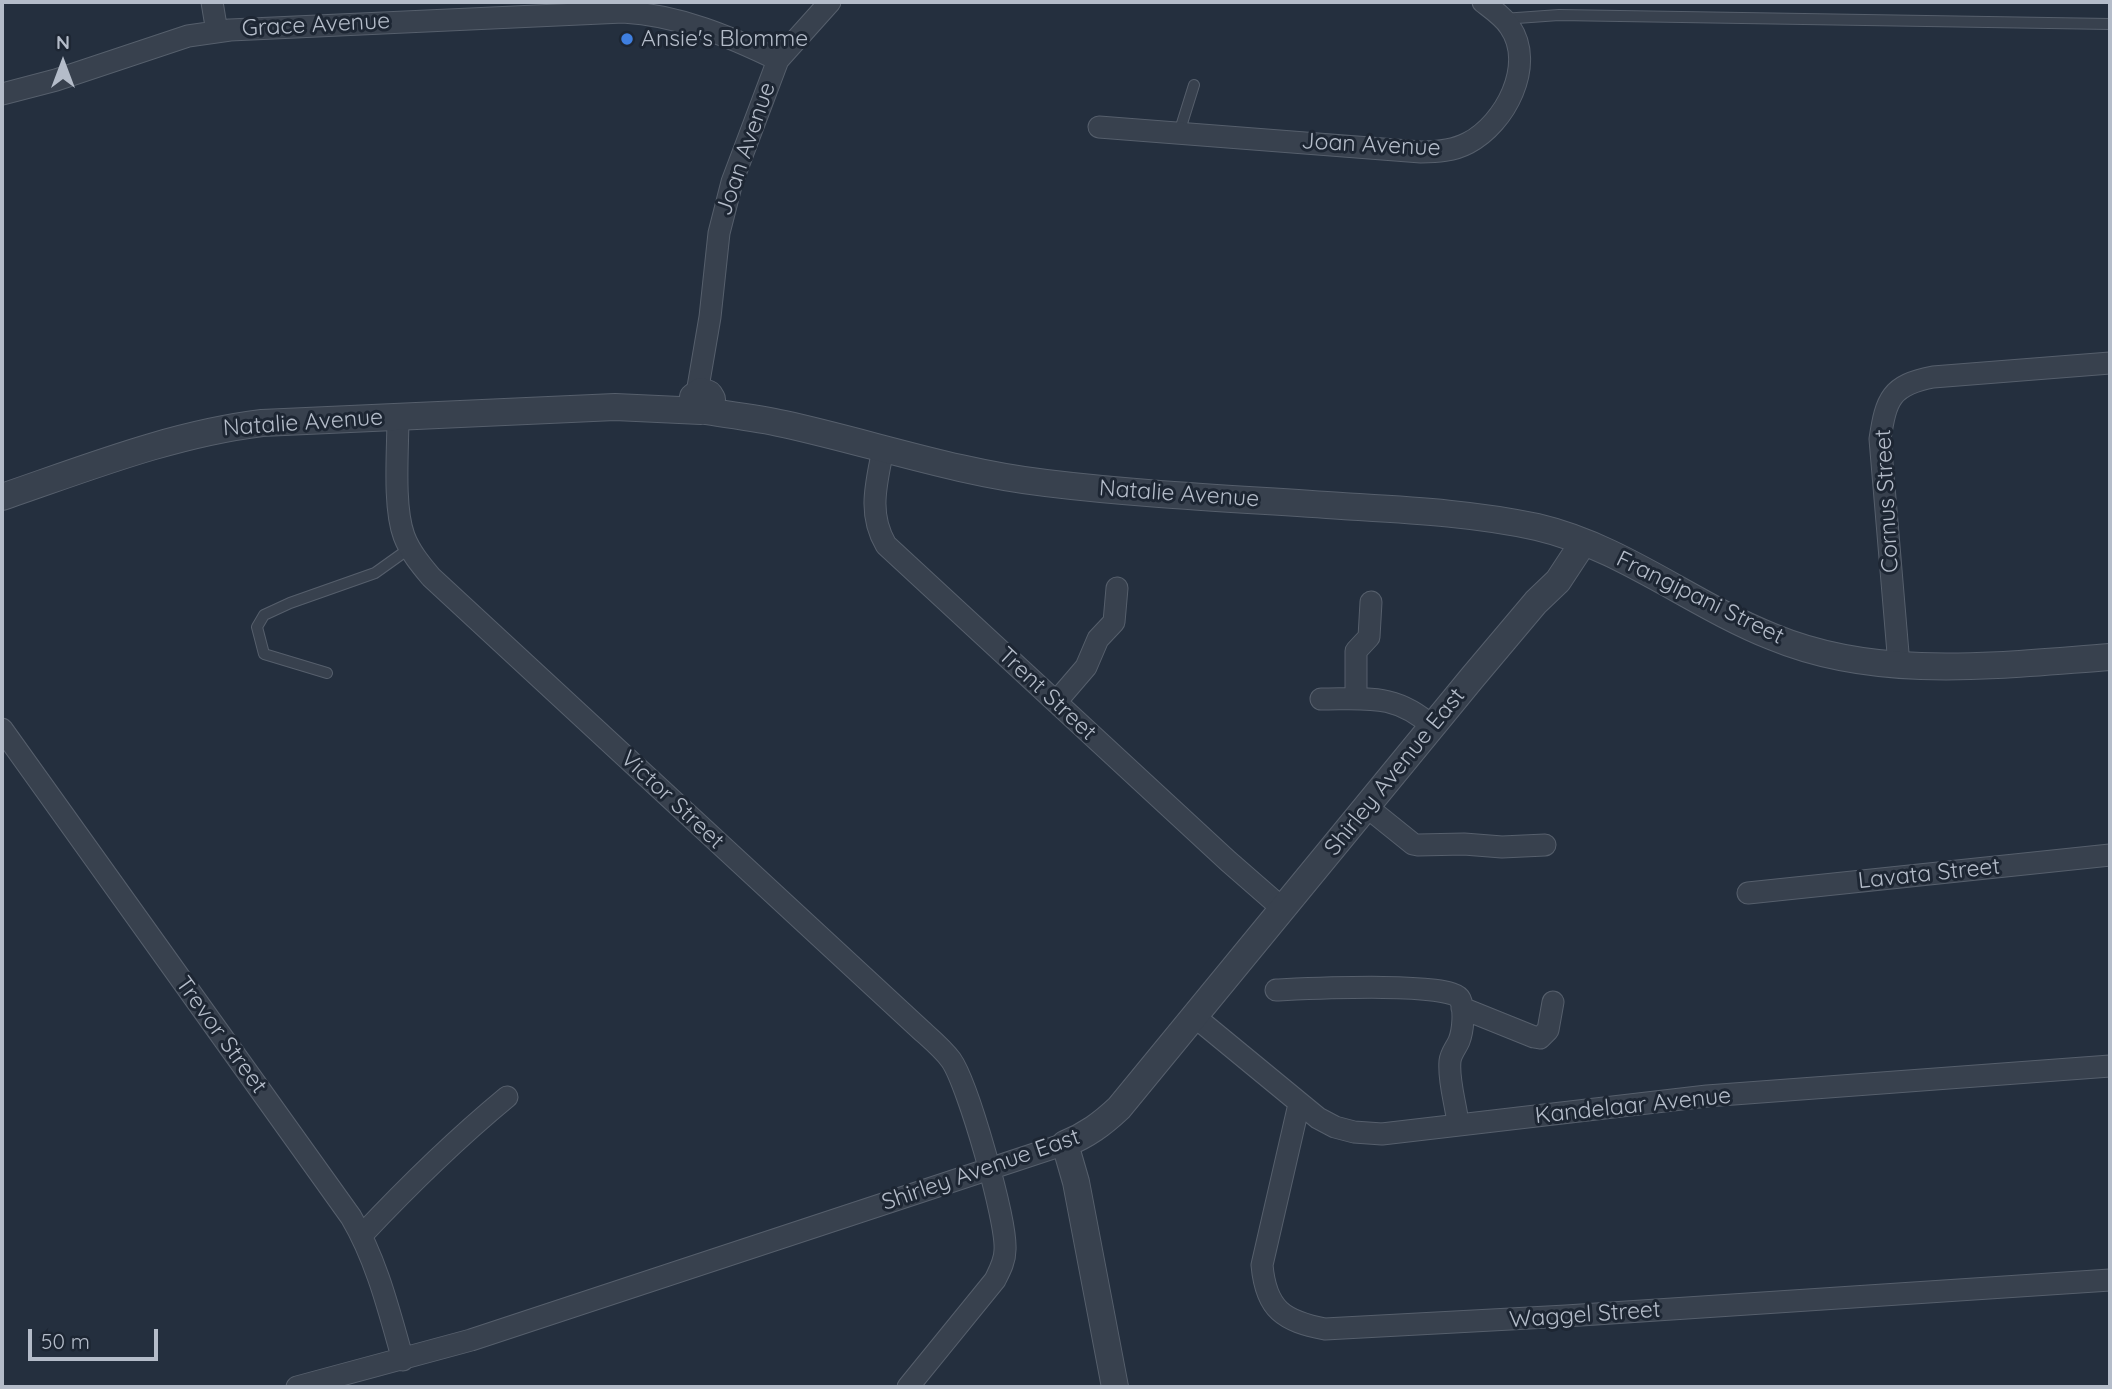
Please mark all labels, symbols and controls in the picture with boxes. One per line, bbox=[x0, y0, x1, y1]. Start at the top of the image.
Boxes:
street label: Grace Avenue bbox=[241, 7, 391, 43]
place label: Ansie's Blomme bbox=[641, 25, 808, 53]
north arrow bbox=[28, 28, 98, 98]
text: N bbox=[56, 30, 70, 54]
marker: Ansie's Blomme bbox=[619, 31, 635, 47]
street label: Joan Avenue bbox=[710, 79, 782, 219]
street label: Joan Avenue bbox=[1301, 128, 1441, 162]
street label: Natalie Avenue bbox=[222, 404, 384, 442]
street label: Cornus Street bbox=[1869, 428, 1905, 574]
street label: Natalie Avenue bbox=[1098, 475, 1260, 513]
street label: Frangipani Street bbox=[1612, 545, 1788, 651]
street label: Trent Street bbox=[992, 642, 1102, 746]
street label: Shirley Avenue East bbox=[1319, 683, 1471, 861]
street label: Victor Street bbox=[614, 745, 730, 855]
street label: Lavata Street bbox=[1857, 853, 2001, 895]
street label: Trevor Street bbox=[169, 971, 273, 1099]
street label: Kandelaar Avenue bbox=[1534, 1082, 1732, 1130]
street label: Shirley Avenue East bbox=[878, 1123, 1084, 1217]
street label: Waggel Street bbox=[1508, 1296, 1662, 1334]
scale bar bbox=[32, 1316, 161, 1360]
text: 50 m bbox=[41, 1328, 90, 1354]

